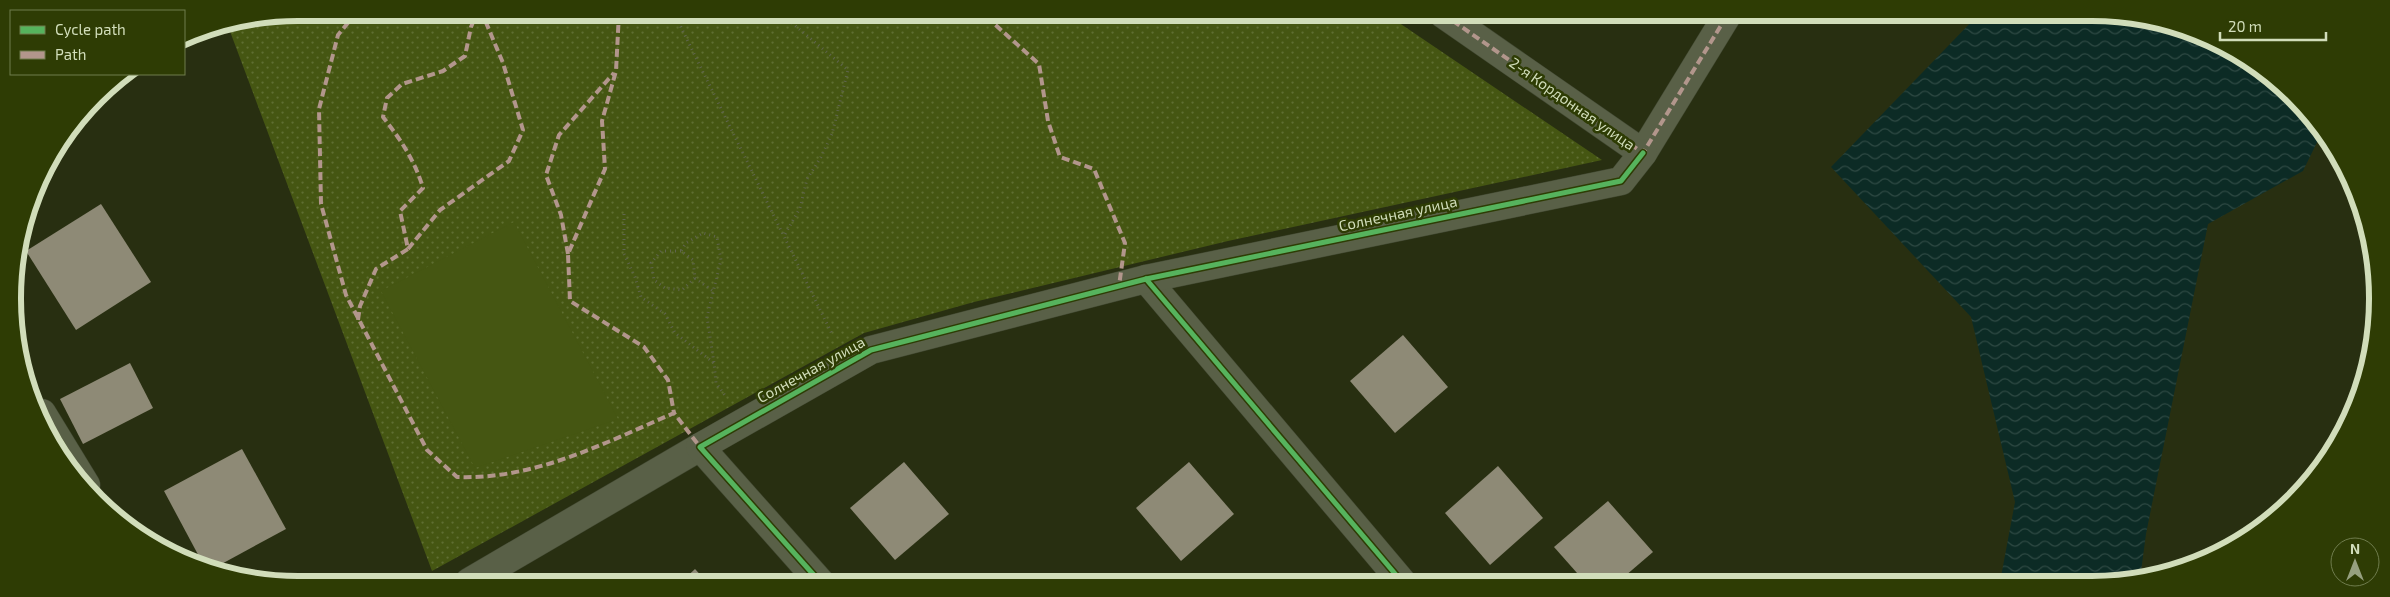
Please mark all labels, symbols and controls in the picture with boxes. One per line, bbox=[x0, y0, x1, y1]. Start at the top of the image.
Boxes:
legend bbox=[10, 10, 185, 75]
scale bar bbox=[2220, 10, 2326, 42]
text: 20 m bbox=[2228, 17, 2262, 35]
text: Cycle path bbox=[55, 20, 126, 38]
text: Path bbox=[55, 45, 86, 63]
street label: 2-я Кордонная улица bbox=[1506, 53, 1639, 154]
street label: Солнечная улица bbox=[1337, 192, 1459, 235]
street label: Солнечная улица bbox=[753, 332, 868, 407]
north arrow bbox=[2330, 537, 2380, 587]
text: N bbox=[2350, 540, 2360, 557]

